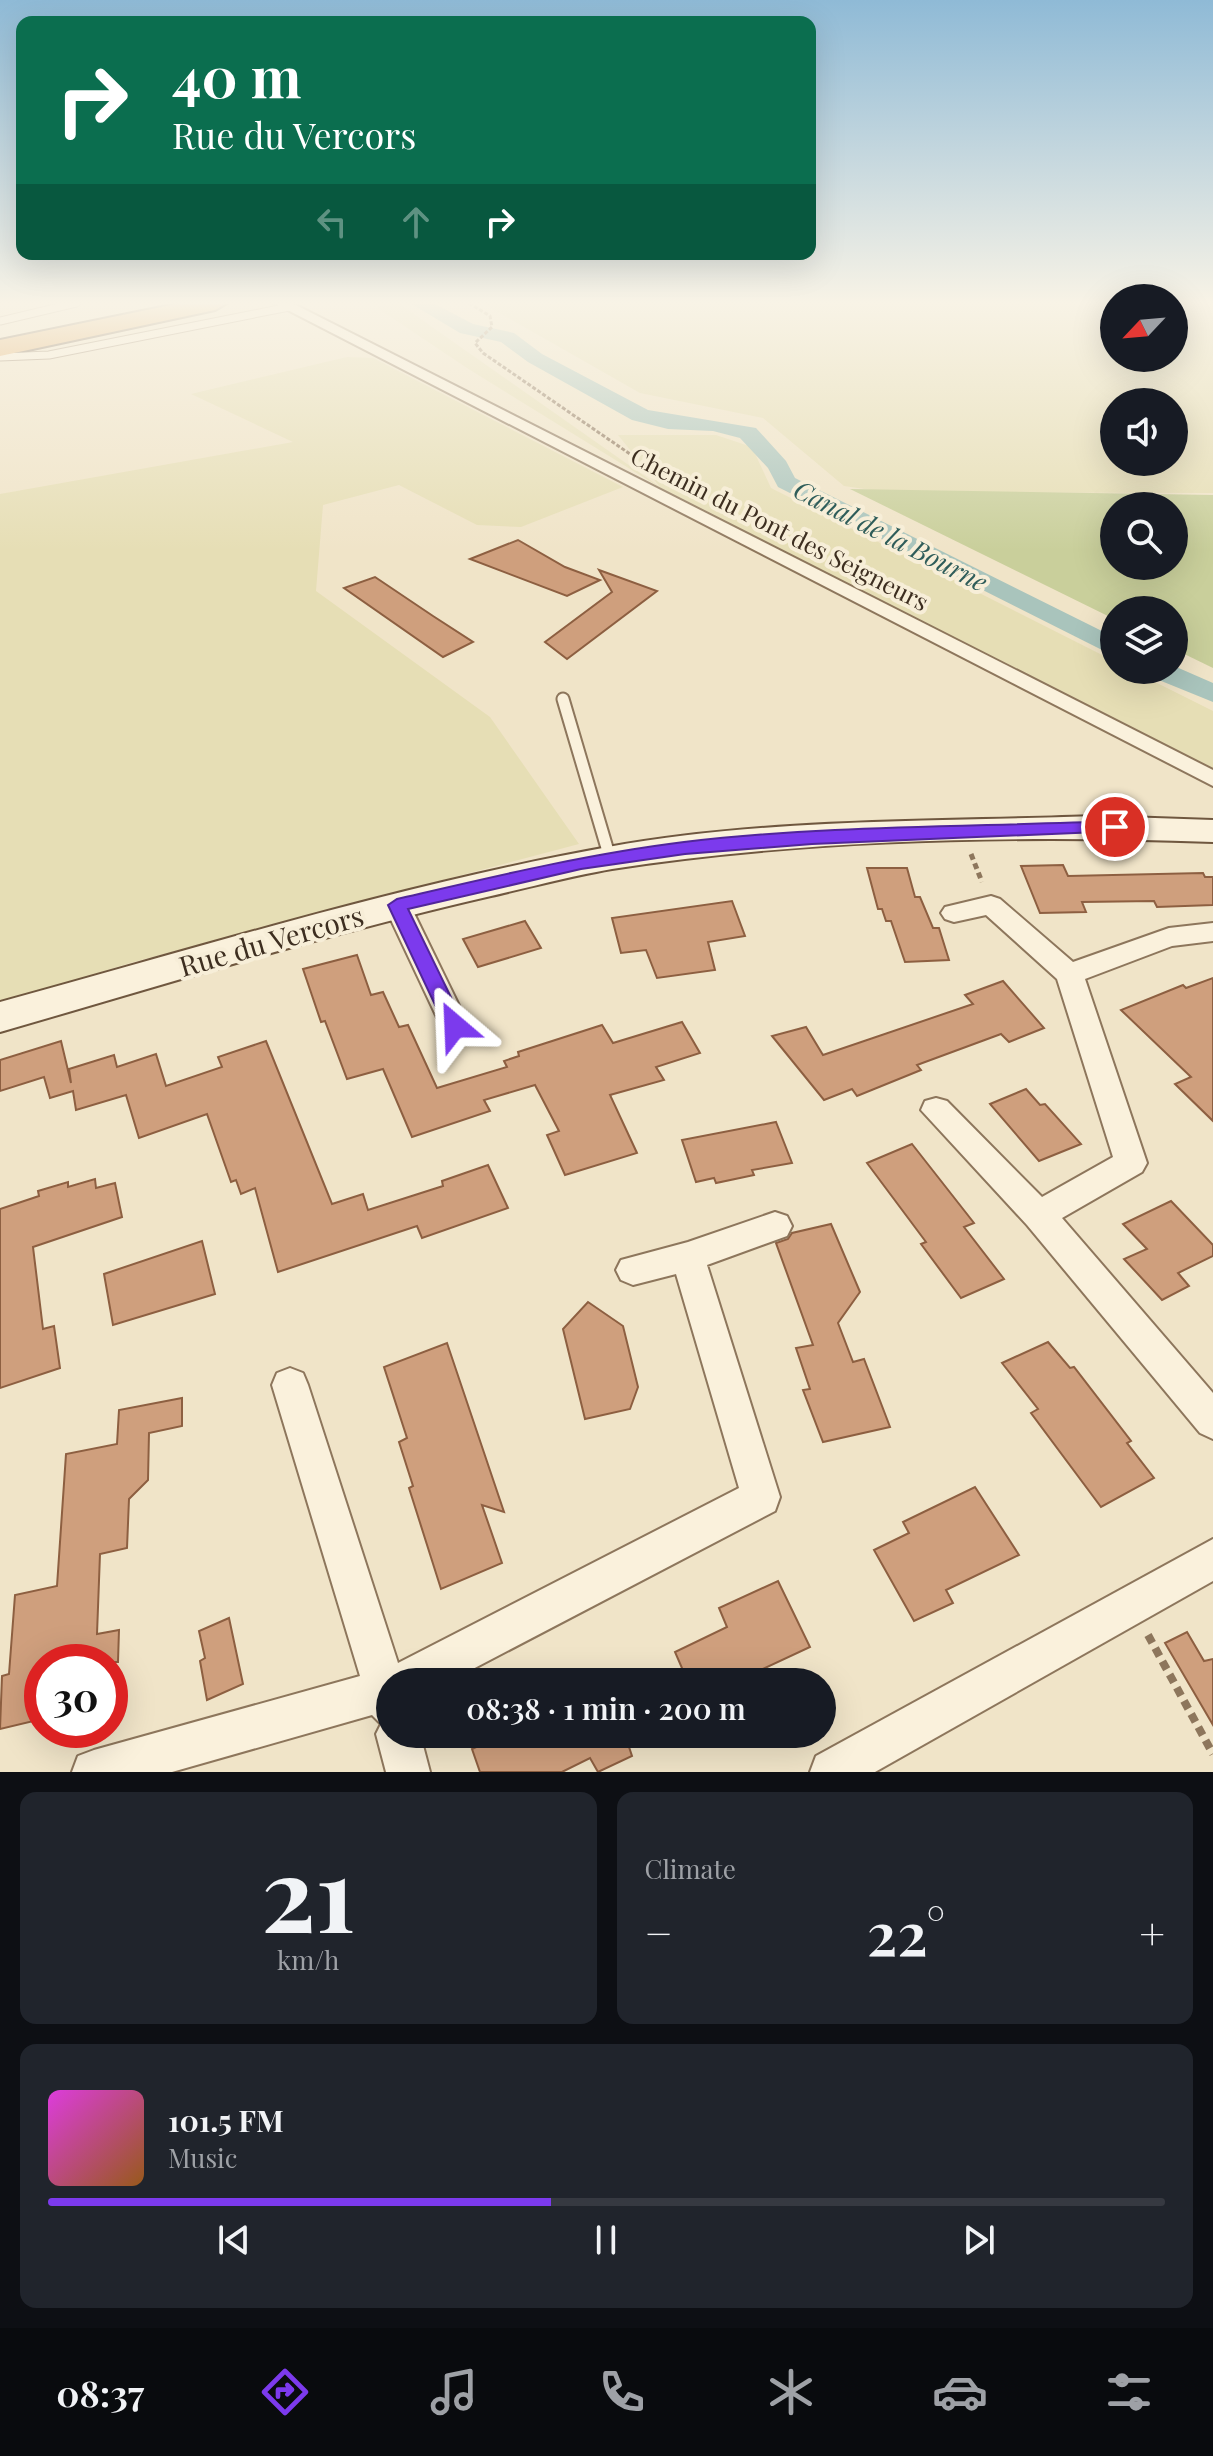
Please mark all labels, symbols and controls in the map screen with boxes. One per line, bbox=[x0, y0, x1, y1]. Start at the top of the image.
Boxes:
text: 40 m bbox=[172, 38, 301, 113]
icon: right bbox=[40, 48, 144, 152]
text: Rue du Vercors bbox=[172, 110, 416, 158]
icon: left bbox=[310, 200, 354, 244]
icon: ahead bbox=[394, 200, 438, 244]
icon: right bbox=[478, 200, 522, 244]
north arrow bbox=[1100, 284, 1188, 372]
map controls bbox=[1100, 284, 1188, 684]
button: sound bbox=[1100, 388, 1188, 476]
street label: Chemin du Pont des Seigneurs bbox=[626, 439, 934, 617]
water label: Canal de la Bourne bbox=[788, 471, 994, 599]
button: search bbox=[1100, 492, 1188, 580]
button: layers bbox=[1100, 596, 1188, 684]
pin bbox=[1081, 793, 1149, 861]
icon: arrive bbox=[1093, 805, 1137, 849]
street label: Rue du Vercors bbox=[175, 896, 367, 984]
position arrow bbox=[413, 984, 497, 1068]
speed limit sign: 30 bbox=[24, 1644, 128, 1748]
text: 08:38 · 1 min · 200 m bbox=[466, 1688, 746, 1728]
text: 21 bbox=[261, 1820, 355, 1959]
text: Climate bbox=[645, 1851, 736, 1886]
text: 22° bbox=[867, 1891, 945, 1971]
text: − bbox=[645, 1902, 673, 1961]
text: + bbox=[1139, 1902, 1165, 1961]
text: km/h bbox=[277, 1942, 339, 1977]
text: 101.5 FM bbox=[168, 2100, 284, 2140]
text: Music bbox=[168, 2140, 237, 2175]
icon: previous bbox=[212, 2218, 256, 2262]
icon: pause bbox=[584, 2218, 628, 2262]
icon: next bbox=[957, 2218, 1001, 2262]
icon: directions bbox=[257, 2364, 313, 2420]
icon: music bbox=[426, 2364, 482, 2420]
icon: phone bbox=[594, 2364, 650, 2420]
icon: climate bbox=[763, 2364, 819, 2420]
icon: car bbox=[932, 2364, 988, 2420]
icon: filters bbox=[1101, 2364, 1157, 2420]
text: 08:37 bbox=[56, 2368, 144, 2416]

